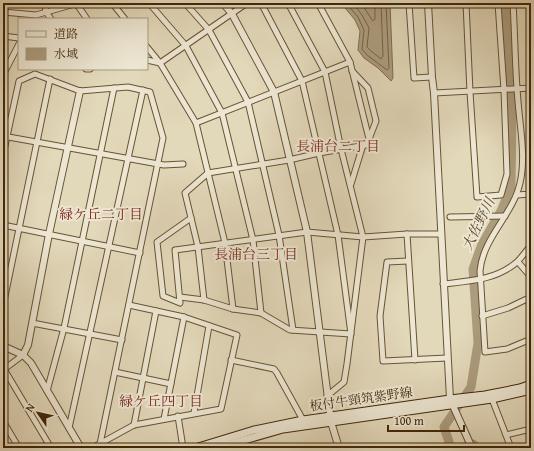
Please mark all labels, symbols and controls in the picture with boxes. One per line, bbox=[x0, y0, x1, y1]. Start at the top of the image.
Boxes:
legend bbox=[18, 18, 148, 70]
text: 道路 bbox=[54, 25, 78, 42]
text: 水域 bbox=[54, 45, 78, 62]
district label: 長浦台二丁目 bbox=[296, 136, 380, 156]
water label: 大佐野川 bbox=[457, 193, 500, 254]
district label: 緑ケ丘二丁目 bbox=[59, 204, 143, 224]
district label: 長浦台三丁目 bbox=[214, 244, 298, 264]
street label: 板付牛頸筑紫野線 bbox=[308, 382, 414, 416]
district label: 緑ケ丘四丁目 bbox=[119, 391, 203, 411]
north arrow bbox=[18, 393, 58, 433]
text: N bbox=[21, 399, 39, 415]
scale bar bbox=[388, 407, 464, 433]
text: 100 m bbox=[394, 412, 424, 429]

